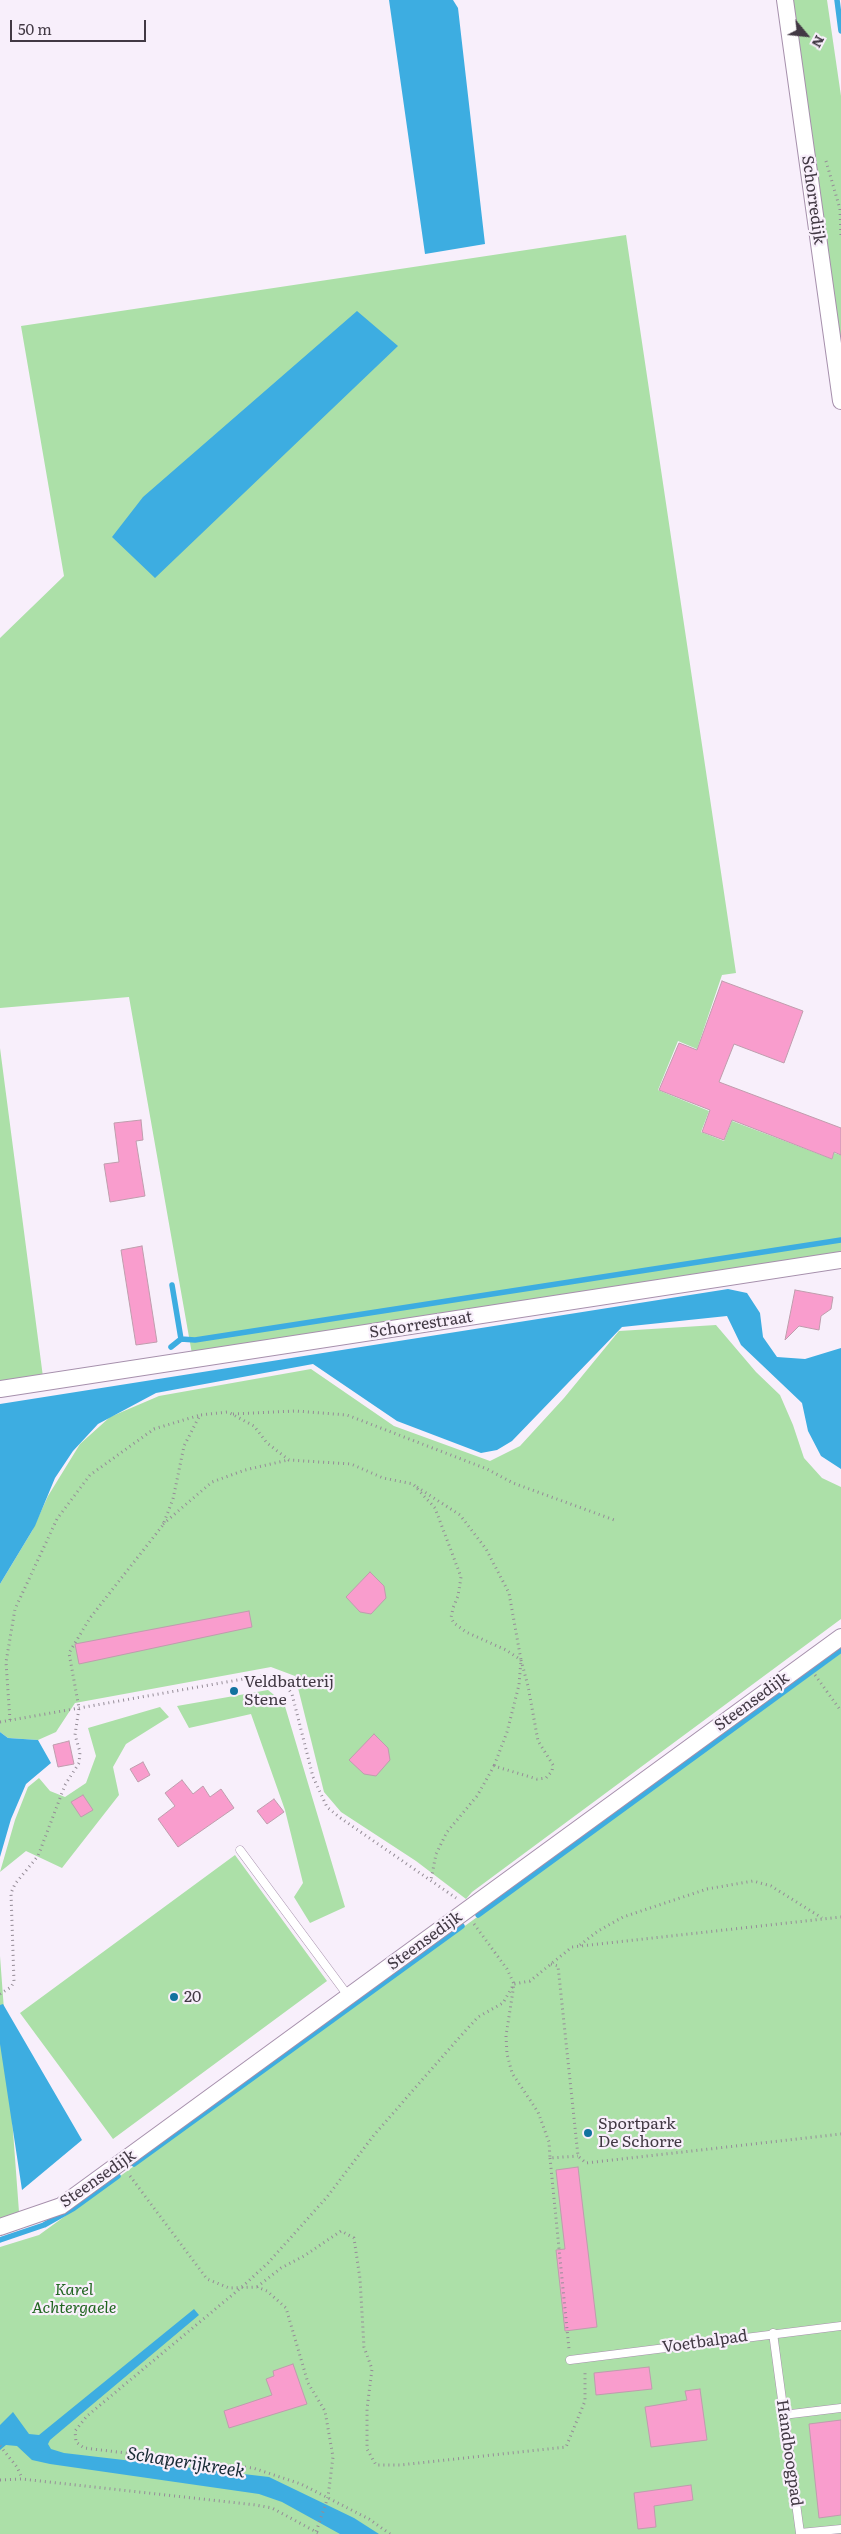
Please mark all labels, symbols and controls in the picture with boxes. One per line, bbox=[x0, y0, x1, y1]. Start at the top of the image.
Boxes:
scale bar bbox=[12, 10, 149, 42]
north arrow bbox=[781, 10, 831, 60]
text: 50 m bbox=[18, 17, 52, 40]
text: N bbox=[808, 32, 831, 52]
street label: Schorredijk bbox=[797, 154, 829, 246]
street label: Schorrestraat bbox=[368, 1307, 474, 1343]
street label: Steensedijk bbox=[711, 1668, 793, 1736]
place label: Veldbatterij Stene bbox=[244, 1672, 334, 1710]
marker: Veldbatterij Stene bbox=[228, 1685, 240, 1697]
street label: Steensedijk bbox=[384, 1907, 466, 1975]
place label: 20 bbox=[184, 1987, 201, 2007]
marker: 20 bbox=[168, 1991, 180, 2003]
place label: Sportpark De Schorre bbox=[598, 2114, 682, 2152]
marker: Sportpark De Schorre bbox=[582, 2127, 594, 2139]
street label: Steensedijk bbox=[57, 2146, 139, 2212]
park label: Karel Achtergaele bbox=[32, 2280, 116, 2318]
street label: Voetbalpad bbox=[661, 2327, 749, 2357]
street label: Handboogpad bbox=[772, 2398, 806, 2508]
water label: Schaperijkreek bbox=[125, 2443, 247, 2483]

